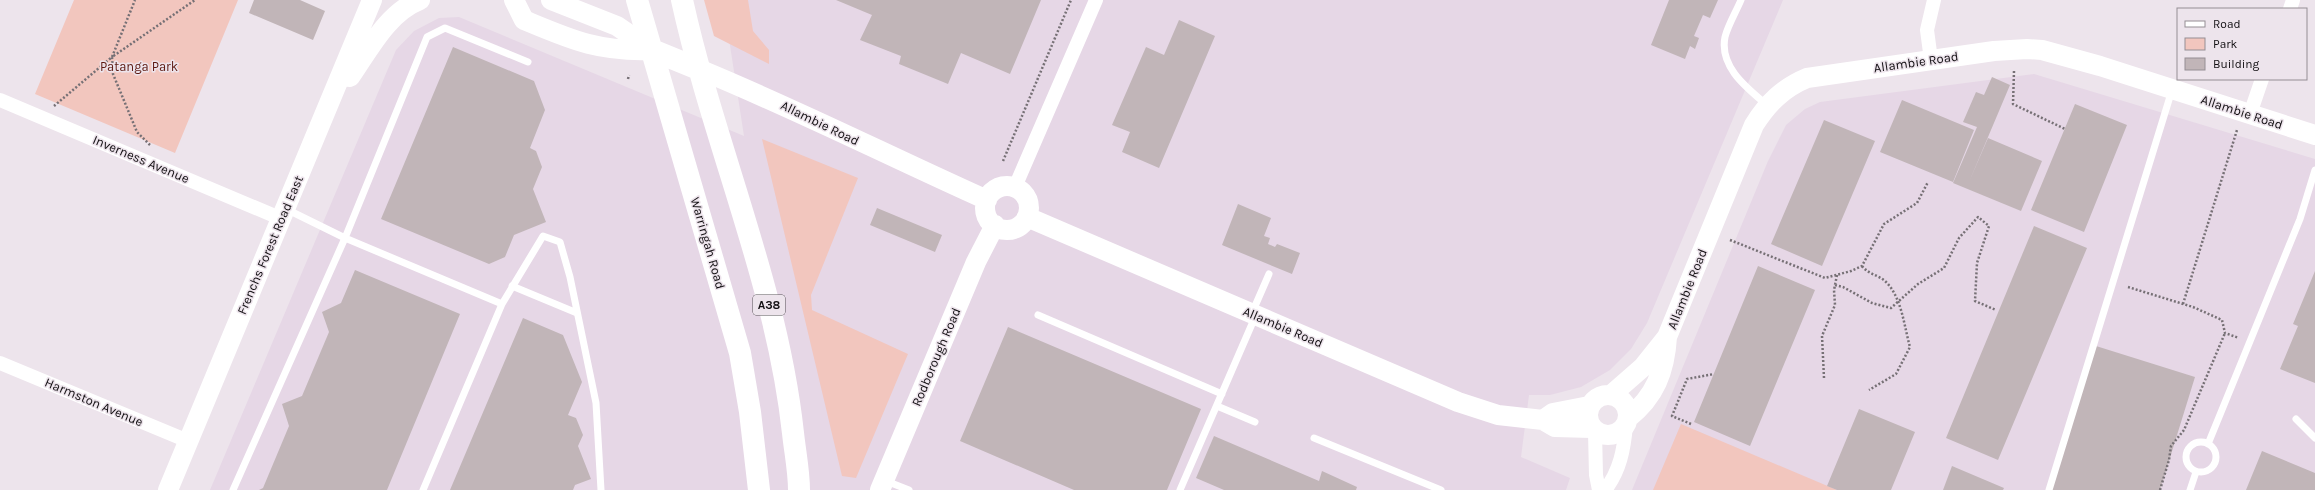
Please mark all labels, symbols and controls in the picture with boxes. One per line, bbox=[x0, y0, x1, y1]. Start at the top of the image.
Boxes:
legend bbox=[2177, 8, 2307, 80]
text: Road bbox=[2213, 17, 2241, 31]
text: Park bbox=[2213, 37, 2238, 51]
street label: Allambie Road bbox=[1873, 49, 1959, 75]
text: Building bbox=[2213, 57, 2260, 71]
park label: Patanga Park bbox=[100, 59, 178, 74]
street label: Allambie Road bbox=[2199, 92, 2285, 132]
street label: Allambie Road bbox=[778, 98, 862, 148]
street label: Inverness Avenue bbox=[90, 132, 192, 186]
street label: Frenchs Forest Road East bbox=[234, 173, 306, 317]
street label: Warringah Road bbox=[688, 195, 728, 291]
street label: Allambie Road bbox=[1664, 247, 1710, 331]
road number: A38 bbox=[753, 295, 785, 315]
street label: Allambie Road bbox=[1241, 303, 1325, 351]
street label: Rodborough Road bbox=[908, 306, 964, 408]
street label: Harmston Avenue bbox=[43, 375, 146, 430]

